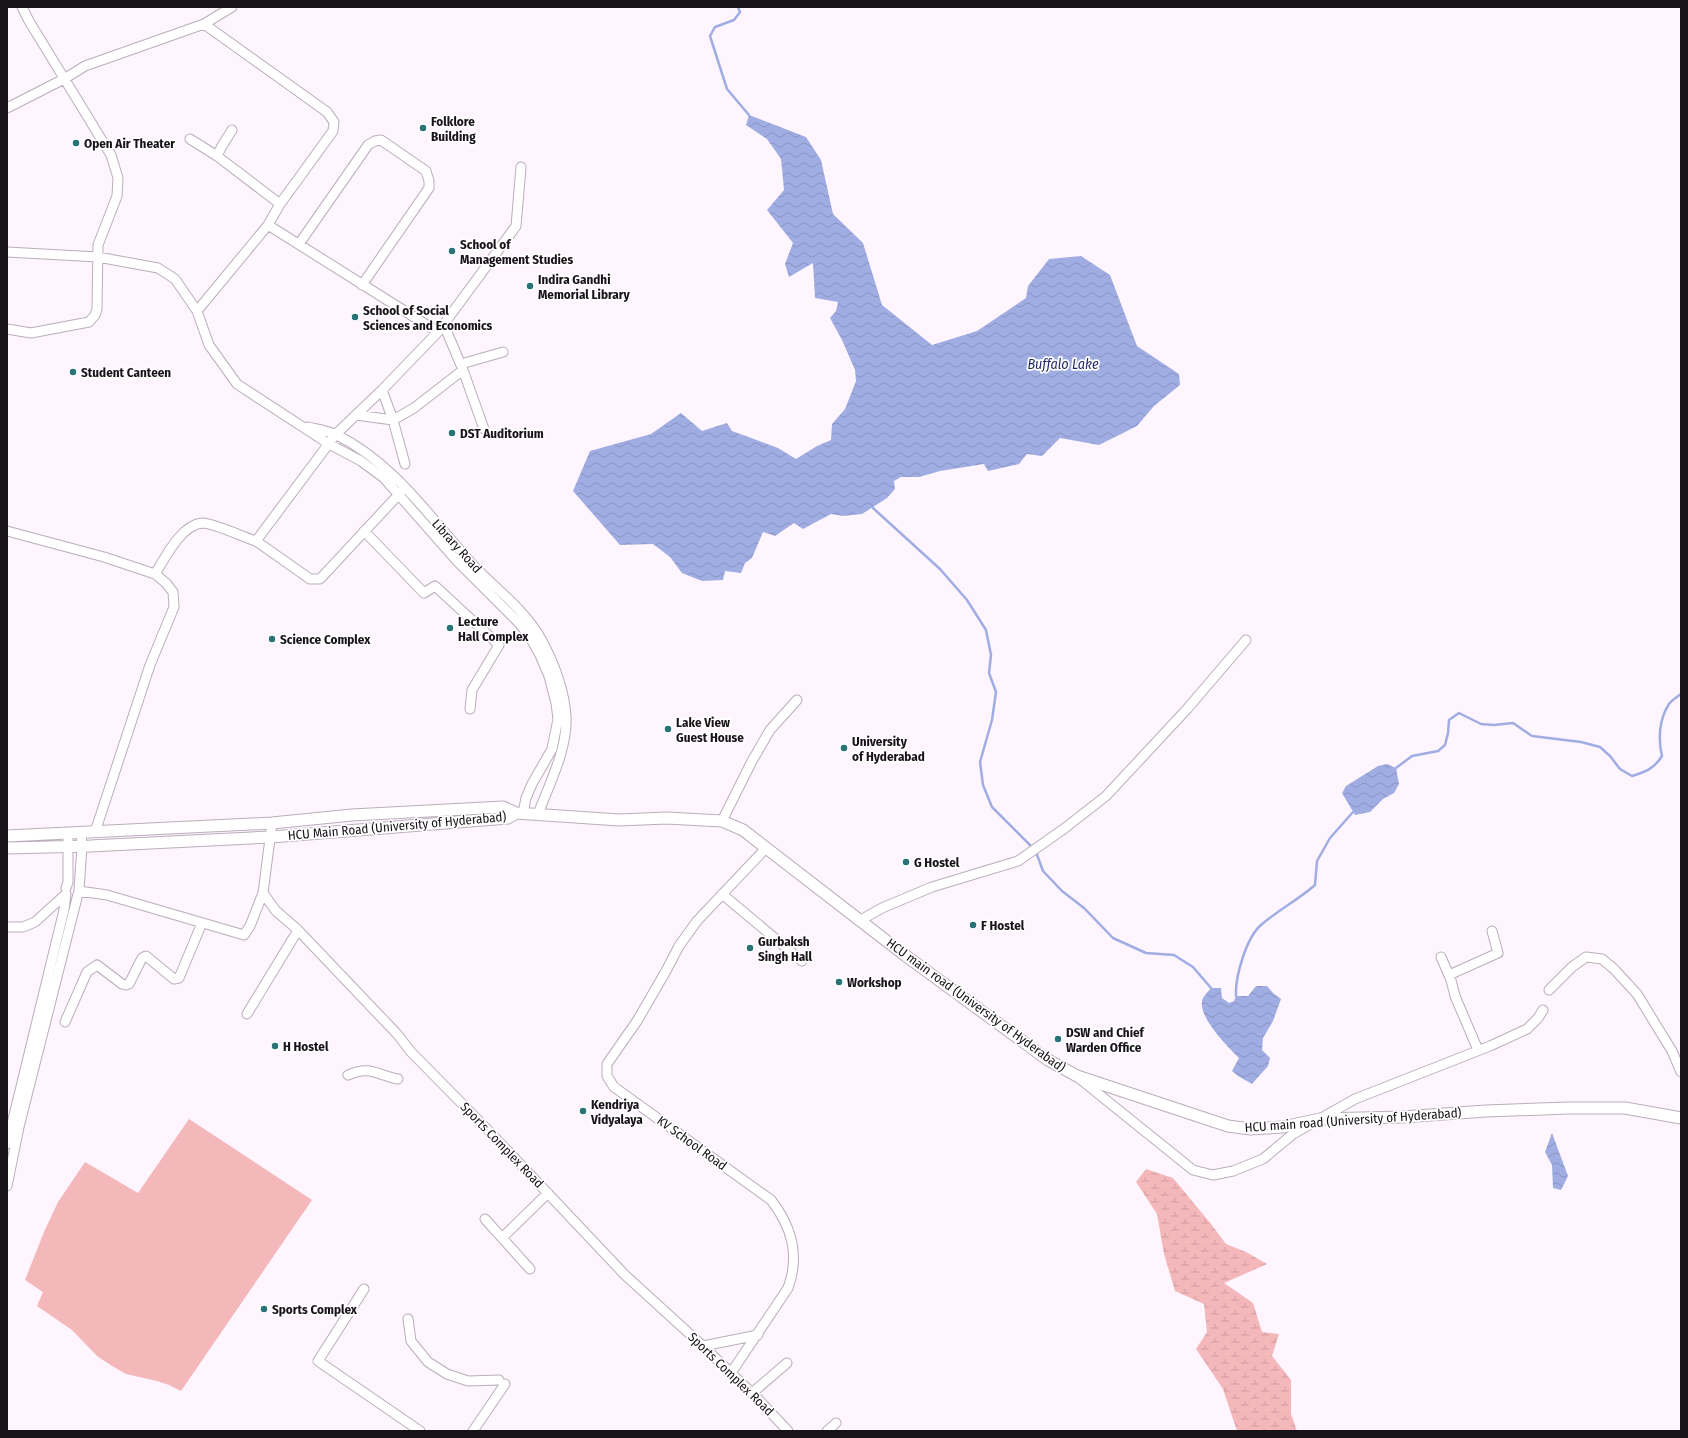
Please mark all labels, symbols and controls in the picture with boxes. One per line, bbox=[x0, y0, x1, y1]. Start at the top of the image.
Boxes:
place label: Folklore Building bbox=[431, 114, 476, 144]
marker: Folklore Building bbox=[418, 123, 428, 133]
place label: Open Air Theater bbox=[84, 136, 175, 151]
marker: Open Air Theater bbox=[71, 138, 81, 148]
place label: School of Management Studies bbox=[460, 237, 573, 267]
marker: School of Management Studies bbox=[447, 246, 457, 256]
place label: Indira Gandhi Memorial Library bbox=[538, 272, 631, 302]
marker: Indira Gandhi Memorial Library bbox=[525, 281, 535, 291]
place label: School of Social Sciences and Economics bbox=[363, 303, 493, 333]
marker: School of Social Sciences and Economics bbox=[350, 312, 360, 322]
water label: Buffalo Lake bbox=[1027, 356, 1099, 373]
place label: Student Canteen bbox=[81, 365, 171, 380]
marker: Student Canteen bbox=[68, 367, 78, 377]
place label: DST Auditorium bbox=[460, 426, 544, 441]
marker: DST Auditorium bbox=[447, 428, 457, 438]
street label: Library Road bbox=[429, 516, 485, 576]
place label: Lecture Hall Complex bbox=[458, 614, 529, 644]
marker: Lecture Hall Complex bbox=[445, 623, 455, 633]
place label: Science Complex bbox=[280, 632, 371, 647]
marker: Science Complex bbox=[267, 634, 277, 644]
place label: Lake View Guest House bbox=[676, 715, 744, 745]
marker: Lake View Guest House bbox=[663, 724, 673, 734]
place label: University of Hyderabad bbox=[852, 734, 925, 764]
marker: University of Hyderabad bbox=[839, 743, 849, 753]
street label: HCU Main Road (University of Hyderabad) bbox=[287, 809, 507, 843]
place label: G Hostel bbox=[914, 855, 960, 870]
marker: G Hostel bbox=[901, 857, 911, 867]
place label: F Hostel bbox=[981, 918, 1025, 933]
marker: F Hostel bbox=[968, 920, 978, 930]
place label: Gurbaksh Singh Hall bbox=[758, 934, 813, 964]
street label: HCU main road (University of Hyderabad) bbox=[884, 935, 1068, 1075]
marker: Gurbaksh Singh Hall bbox=[745, 943, 755, 953]
place label: Workshop bbox=[847, 975, 902, 990]
marker: Workshop bbox=[834, 977, 844, 987]
place label: DSW and Chief Warden Office bbox=[1066, 1025, 1146, 1055]
marker: DSW and Chief Warden Office bbox=[1053, 1034, 1063, 1044]
place label: H Hostel bbox=[283, 1039, 329, 1054]
marker: H Hostel bbox=[270, 1041, 280, 1051]
place label: Kendriya Vidyalaya bbox=[590, 1097, 643, 1127]
street label: Sports Complex Road bbox=[457, 1099, 547, 1191]
street label: HCU main road (University of Hyderabad) bbox=[1244, 1105, 1462, 1135]
marker: Kendriya Vidyalaya bbox=[578, 1106, 588, 1116]
street label: KV School Road bbox=[654, 1113, 730, 1173]
place label: Sports Complex bbox=[272, 1302, 358, 1317]
marker: Sports Complex bbox=[259, 1304, 269, 1314]
street label: Sports Complex Road bbox=[685, 1329, 777, 1419]

